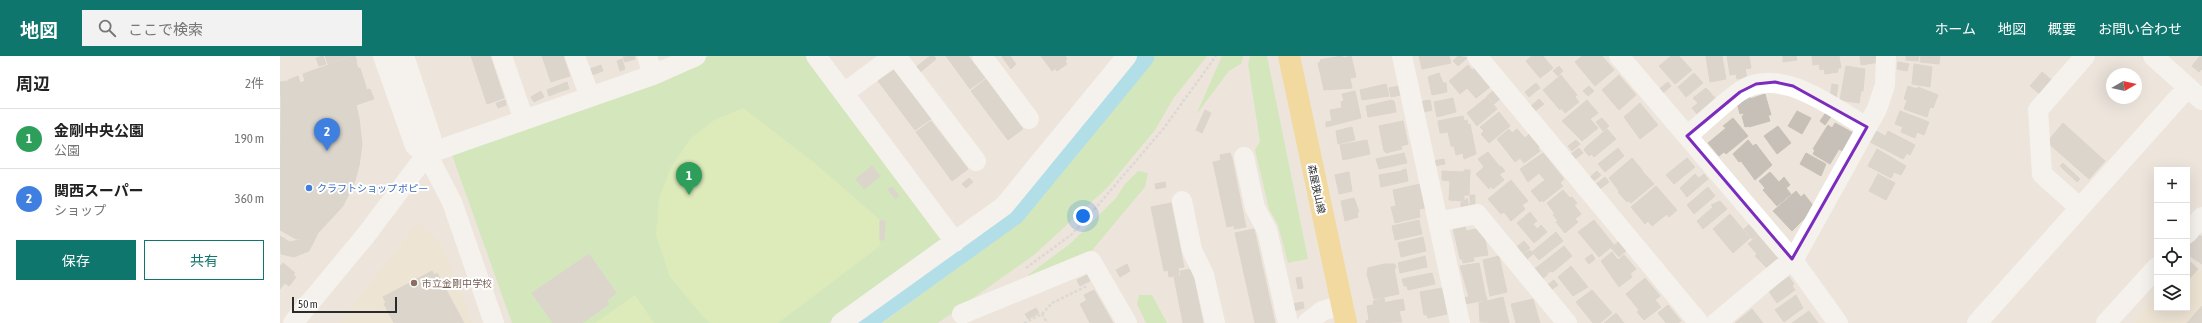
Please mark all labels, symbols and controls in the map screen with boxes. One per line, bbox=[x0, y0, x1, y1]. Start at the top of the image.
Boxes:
search box bbox=[82, 10, 362, 46]
icon: search bbox=[96, 17, 118, 39]
text: 地図 bbox=[20, 19, 58, 41]
text: ここで検索 bbox=[128, 21, 203, 38]
text: ホーム bbox=[1934, 21, 1976, 37]
text: 地図 bbox=[1998, 21, 2026, 37]
text: 概要 bbox=[2048, 21, 2076, 37]
text: お問い合わせ bbox=[2098, 21, 2182, 37]
north arrow bbox=[2106, 68, 2142, 104]
text: 周辺 bbox=[16, 74, 50, 94]
text: 2件 bbox=[245, 76, 264, 91]
pin: 2 bbox=[314, 118, 340, 151]
text: 金剛中央公園 bbox=[54, 122, 144, 139]
text: 1 bbox=[26, 131, 32, 146]
text: 190 m bbox=[235, 131, 264, 146]
text: 公園 bbox=[54, 143, 80, 158]
pin: 1 bbox=[676, 162, 702, 195]
street label: 森屋狭山線 bbox=[1306, 164, 1327, 215]
map controls bbox=[2154, 167, 2190, 311]
button: + bbox=[2154, 167, 2190, 203]
text: 関西スーパー bbox=[54, 182, 144, 199]
marker: クラフトショップ ポピー bbox=[304, 183, 314, 193]
place label: クラフトショップ ポピー bbox=[317, 183, 428, 194]
text: 2 bbox=[26, 191, 32, 206]
text: 360 m bbox=[235, 191, 264, 206]
text: ショップ bbox=[54, 203, 106, 218]
button: − bbox=[2154, 203, 2190, 239]
your location bbox=[1073, 206, 1093, 226]
button: locate bbox=[2154, 239, 2190, 275]
button: 保存 bbox=[16, 240, 136, 280]
button: 共有 bbox=[144, 240, 264, 280]
button: layers bbox=[2154, 275, 2190, 311]
marker: 市立金剛中学校 bbox=[409, 278, 419, 288]
place label: 市立金剛中学校 bbox=[422, 278, 492, 289]
scale bar bbox=[292, 295, 397, 314]
text: 50 m bbox=[298, 298, 318, 310]

